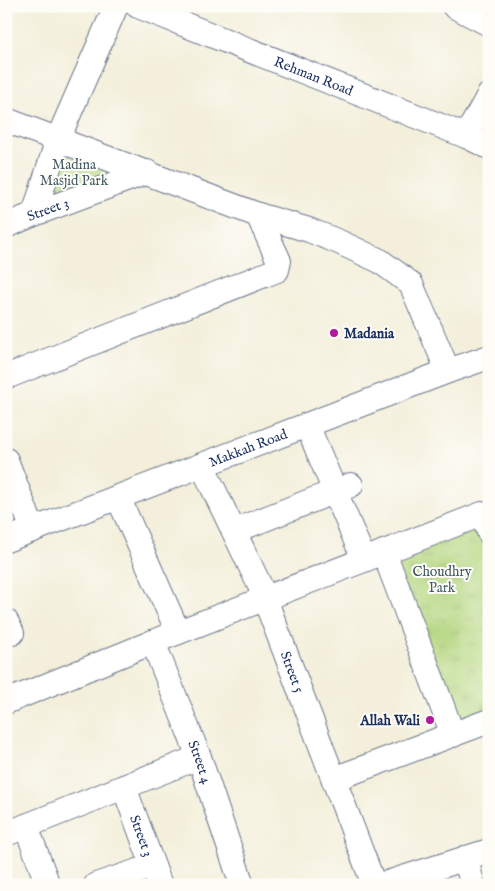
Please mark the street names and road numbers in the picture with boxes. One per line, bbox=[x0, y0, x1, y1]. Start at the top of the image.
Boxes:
street label: Rehman Road bbox=[271, 53, 356, 101]
street label: Street 3 bbox=[24, 194, 71, 226]
street label: Makkah Road bbox=[207, 425, 291, 472]
street label: Street 5 bbox=[276, 649, 308, 695]
street label: Street 4 bbox=[183, 738, 215, 786]
street label: Street 3 bbox=[125, 813, 157, 859]

